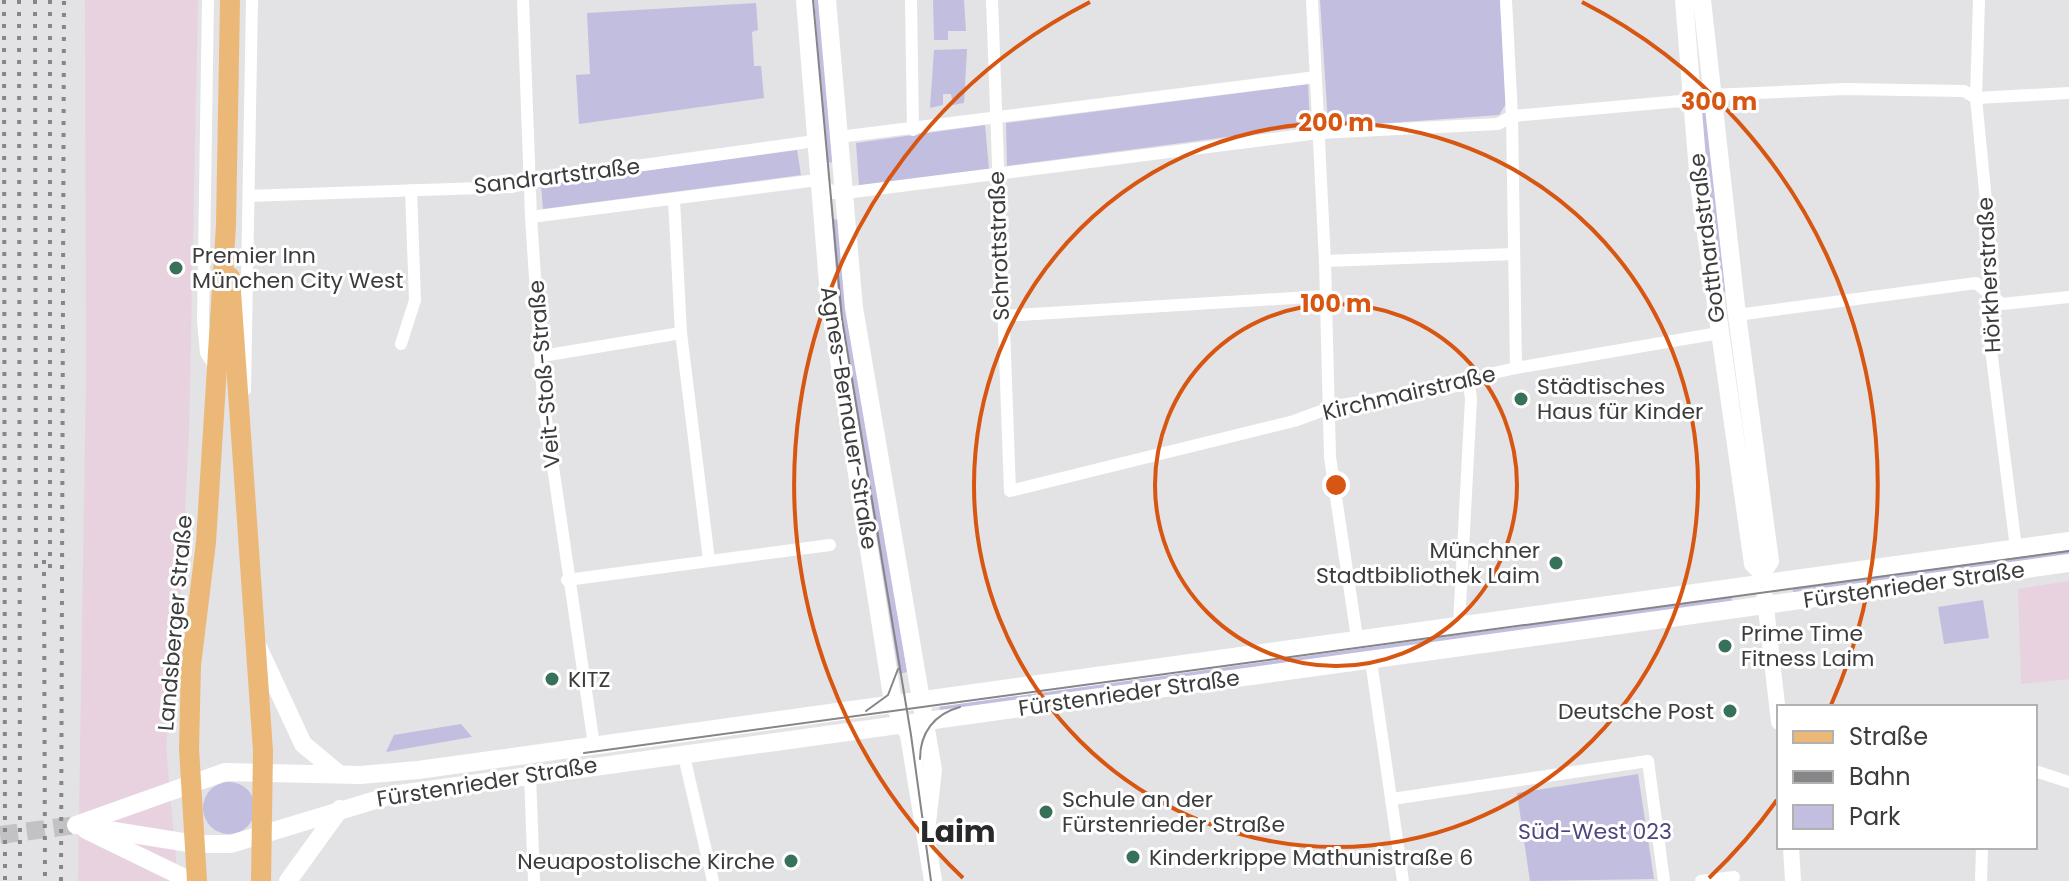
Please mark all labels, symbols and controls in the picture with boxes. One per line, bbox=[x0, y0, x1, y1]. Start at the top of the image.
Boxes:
text: 300 m bbox=[1681, 85, 1757, 118]
text: 200 m bbox=[1298, 106, 1374, 139]
street label: Sandrartstraße bbox=[472, 150, 642, 202]
street label: Gotthardstraße bbox=[1681, 152, 1733, 324]
street label: Schrottstraße bbox=[981, 171, 1017, 321]
street label: Hörkherstraße bbox=[1969, 196, 2009, 354]
place label: Premier Inn München City West bbox=[192, 240, 403, 296]
marker: Premier Inn München City West bbox=[167, 259, 185, 277]
street label: Veit-Stoß-Straße bbox=[520, 279, 568, 469]
street label: Agnes-Bernauer-Straße bbox=[813, 284, 885, 552]
text: 100 m bbox=[1301, 287, 1371, 320]
street label: Kirchmairstraße bbox=[1319, 358, 1499, 428]
place label: Städtisches Haus für Kinder bbox=[1537, 371, 1703, 427]
marker: Städtisches Haus für Kinder bbox=[1512, 390, 1530, 408]
centre of rings bbox=[1322, 471, 1350, 499]
street label: Landsberger Straße bbox=[150, 514, 200, 732]
place label: Münchner Stadtbibliothek Laim bbox=[1316, 535, 1540, 591]
marker: Münchner Stadtbibliothek Laim bbox=[1547, 554, 1565, 572]
street label: Fürstenrieder Straße bbox=[1801, 554, 2027, 616]
place label: Prime Time Fitness Laim bbox=[1741, 618, 1875, 674]
marker: Prime Time Fitness Laim bbox=[1716, 637, 1734, 655]
street label: Fürstenrieder Straße bbox=[1016, 662, 1242, 724]
place label: KITZ bbox=[568, 664, 610, 695]
marker: KITZ bbox=[543, 670, 561, 688]
place label: Deutsche Post bbox=[1558, 696, 1714, 727]
marker: Deutsche Post bbox=[1721, 702, 1739, 720]
legend bbox=[1777, 705, 2037, 849]
text: Straße bbox=[1849, 720, 1928, 753]
street label: Fürstenrieder Straße bbox=[374, 749, 600, 815]
text: Bahn bbox=[1849, 760, 1911, 793]
place label: Schule an der Fürstenrieder Straße bbox=[1062, 784, 1285, 840]
text: Park bbox=[1849, 800, 1901, 833]
marker: Schule an der Fürstenrieder Straße bbox=[1037, 803, 1055, 821]
district label: Laim bbox=[920, 810, 996, 853]
park label: Süd-West 023 bbox=[1518, 816, 1672, 847]
place label: Kinderkrippe Mathunistraße 6 bbox=[1149, 842, 1473, 873]
place label: Neuapostolische Kirche bbox=[517, 846, 775, 877]
marker: Kinderkrippe Mathunistraße 6 bbox=[1124, 848, 1142, 866]
marker: Neuapostolische Kirche bbox=[782, 852, 800, 870]

